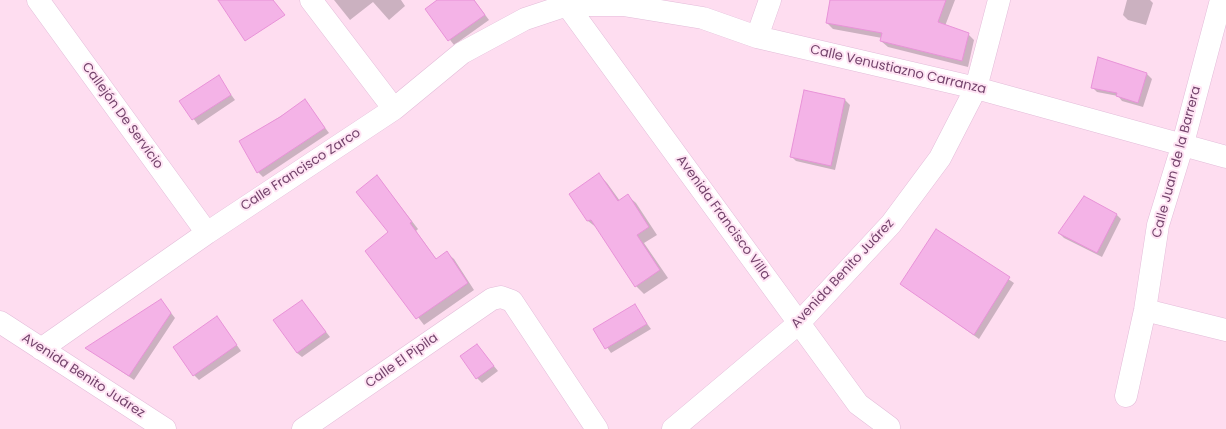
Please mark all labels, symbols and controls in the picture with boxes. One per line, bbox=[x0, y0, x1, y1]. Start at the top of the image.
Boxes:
street label: Calle Venustiazno Carranza bbox=[809, 42, 987, 98]
street label: Callejón De Servicio bbox=[78, 60, 166, 172]
street label: Calle Juan de la Barrera bbox=[1149, 84, 1205, 240]
street label: Calle Francisco Zarco bbox=[238, 125, 364, 215]
street label: Avenida Francisco Villa bbox=[673, 153, 773, 283]
street label: Avenida Benito Juárez bbox=[788, 216, 898, 332]
street label: Avenida Benito Juárez bbox=[19, 330, 147, 422]
street label: Calle El Pipila bbox=[363, 330, 441, 392]

